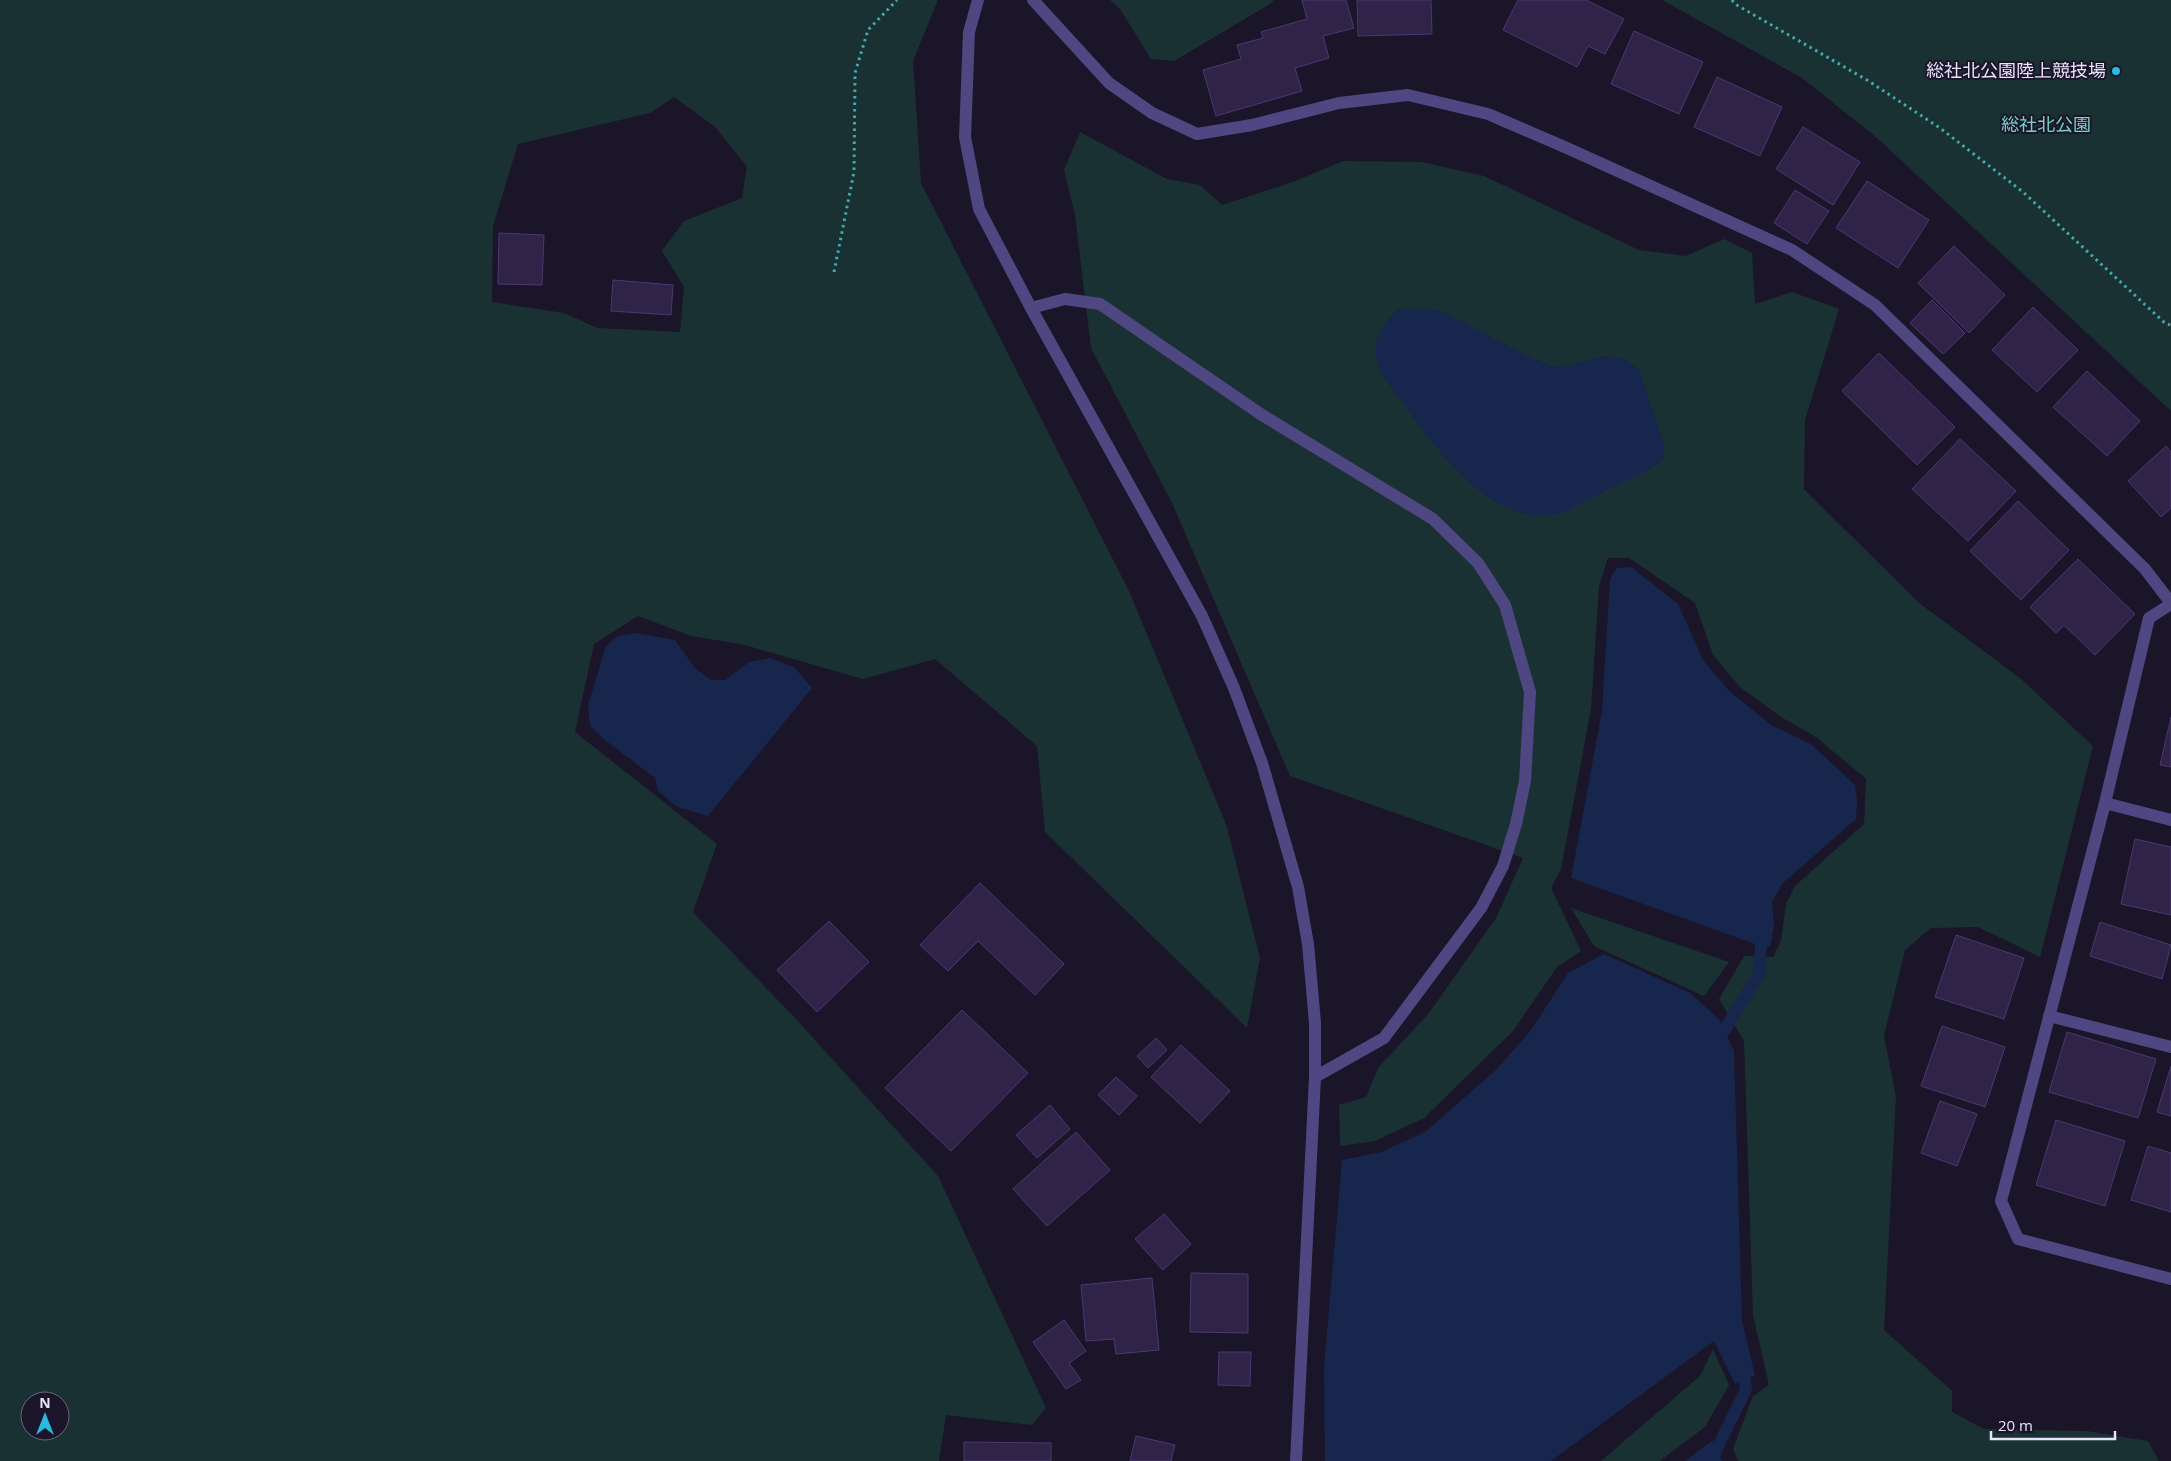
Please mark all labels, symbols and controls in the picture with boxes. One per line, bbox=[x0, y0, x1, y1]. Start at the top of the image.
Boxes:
place label: 総社北公園陸上競技場 bbox=[1926, 58, 2106, 82]
marker: 総社北公園陸上競技場 bbox=[2110, 65, 2122, 77]
park label: 総社北公園 bbox=[2001, 112, 2091, 136]
north arrow bbox=[20, 1391, 70, 1441]
text: N bbox=[39, 1393, 51, 1412]
scale bar bbox=[1991, 1408, 2115, 1440]
text: 20 m bbox=[1998, 1415, 2033, 1435]

